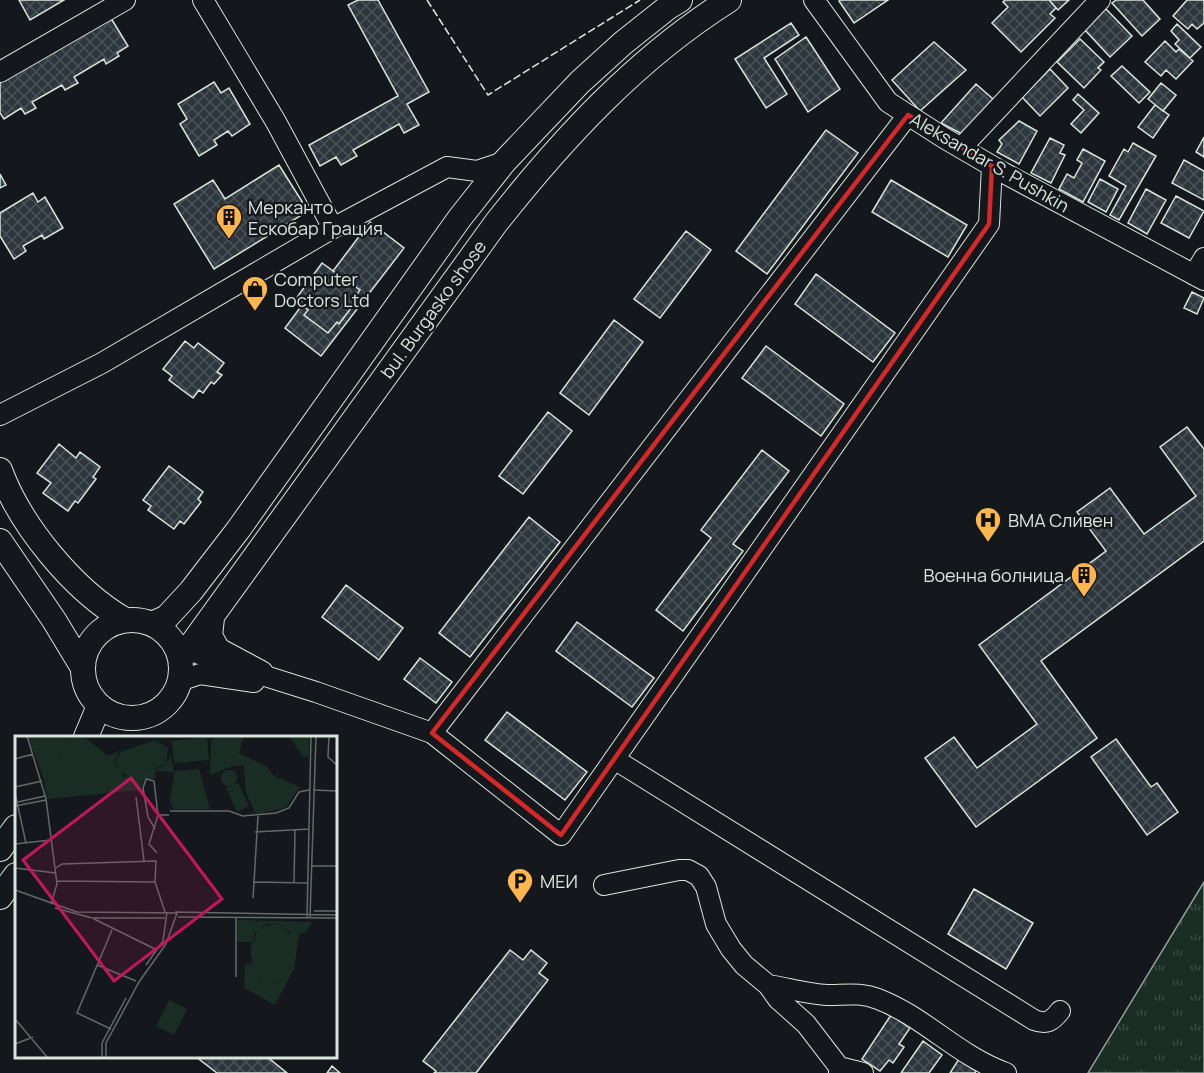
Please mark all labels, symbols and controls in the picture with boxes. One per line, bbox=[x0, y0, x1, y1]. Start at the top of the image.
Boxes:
street label: Aleksandar S. Pushkin bbox=[906, 107, 1074, 217]
place label: Мерканто Ескобар Грация bbox=[248, 195, 383, 240]
building icon: Мерканто Ескобар Грация bbox=[214, 202, 244, 240]
street label: bul. Burgasko shose bbox=[375, 235, 491, 383]
place label: Computer Doctors Ltd bbox=[274, 267, 370, 312]
shop icon: Computer Doctors Ltd bbox=[240, 274, 270, 312]
hospital icon: ВМА Сливен bbox=[973, 505, 1003, 543]
place label: ВМА Сливен bbox=[1008, 508, 1113, 532]
building icon: Военна болница bbox=[1069, 560, 1099, 598]
place label: Военна болница bbox=[923, 563, 1064, 587]
inset map bbox=[15, 736, 338, 1058]
parking icon: МЕИ bbox=[505, 866, 535, 904]
place label: МЕИ bbox=[540, 869, 578, 893]

